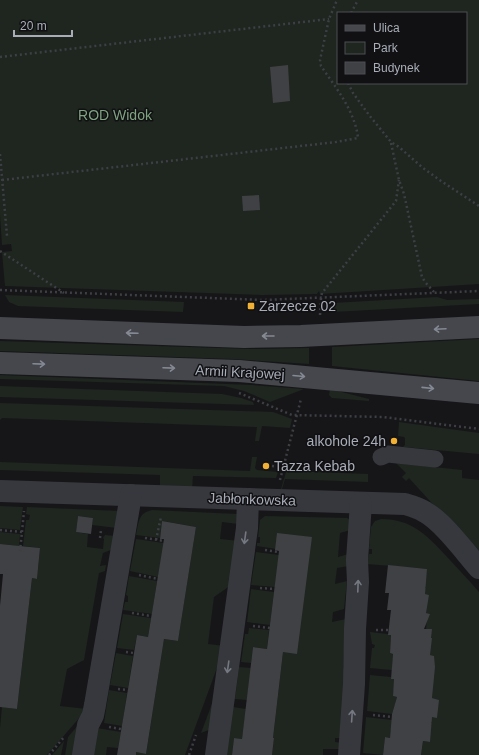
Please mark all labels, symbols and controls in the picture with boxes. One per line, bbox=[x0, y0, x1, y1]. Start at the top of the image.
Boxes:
scale bar bbox=[14, 12, 72, 38]
legend bbox=[337, 12, 467, 84]
text: 20 m bbox=[20, 19, 47, 33]
text: Ulica bbox=[373, 21, 400, 35]
text: Park bbox=[373, 41, 399, 55]
text: Budynek bbox=[373, 61, 421, 75]
park label: ROD Widok bbox=[78, 107, 153, 123]
place label: Zarzecze 02 bbox=[259, 298, 336, 314]
marker: Zarzecze 02 bbox=[246, 301, 256, 311]
one-way arrow bbox=[434, 325, 447, 332]
one-way arrow bbox=[126, 329, 139, 337]
one-way arrow bbox=[262, 332, 275, 340]
one-way arrow bbox=[32, 360, 45, 368]
street label: Armii Krajowej bbox=[195, 362, 285, 382]
one-way arrow bbox=[162, 365, 175, 372]
one-way arrow bbox=[292, 372, 305, 379]
one-way arrow bbox=[421, 385, 434, 392]
place label: alkohole 24h bbox=[307, 433, 386, 449]
marker: alkohole 24h bbox=[389, 436, 399, 446]
place label: Tazza Kebab bbox=[274, 458, 355, 474]
marker: Tazza Kebab bbox=[261, 461, 271, 471]
street label: Jabłonkowska bbox=[208, 489, 296, 509]
one-way arrow bbox=[241, 531, 249, 544]
one-way arrow bbox=[354, 580, 362, 593]
one-way arrow bbox=[224, 660, 232, 673]
one-way arrow bbox=[348, 710, 355, 723]

